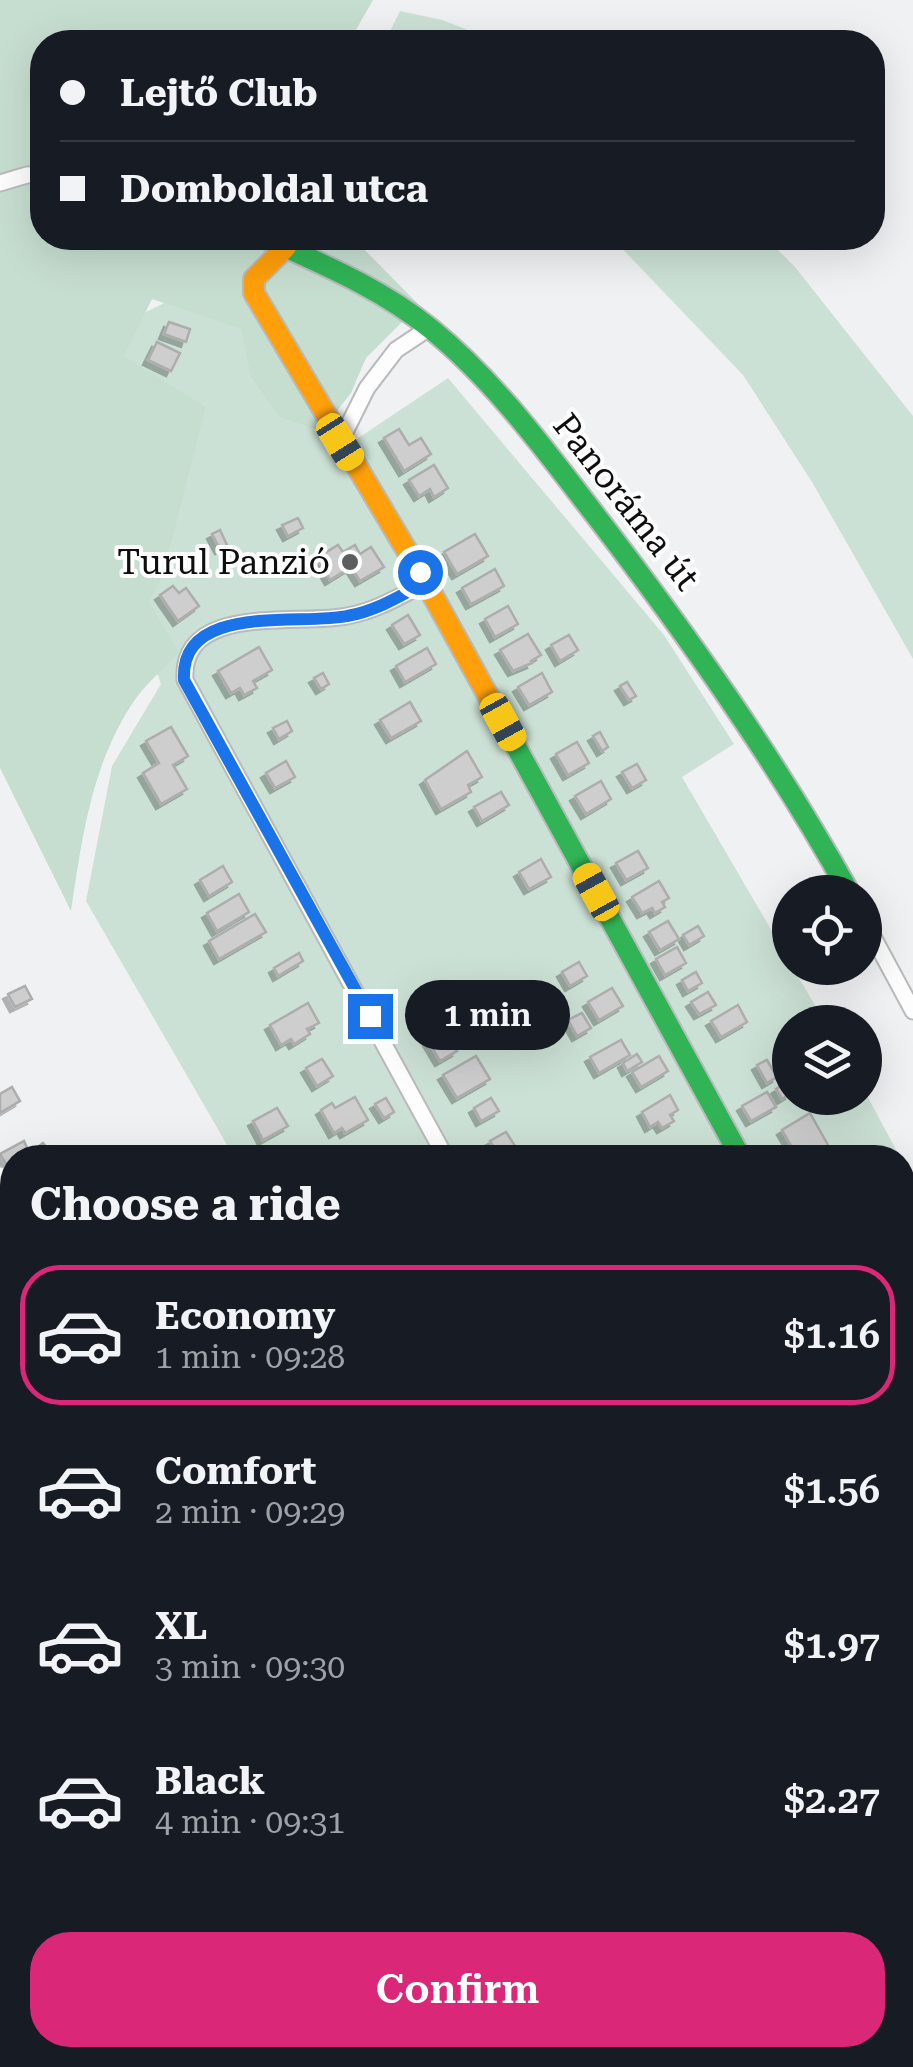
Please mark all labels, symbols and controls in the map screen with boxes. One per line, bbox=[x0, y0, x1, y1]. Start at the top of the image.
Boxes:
text: Lejtő Club bbox=[120, 71, 318, 115]
text: Domboldal utca bbox=[120, 167, 428, 211]
street label: Panoráma út bbox=[545, 406, 707, 598]
car bbox=[311, 409, 369, 475]
place label: Turul Panzió bbox=[117, 542, 330, 583]
route start bbox=[398, 550, 443, 595]
marker: Turul Panzió bbox=[339, 551, 361, 573]
car bbox=[475, 688, 531, 756]
car bbox=[568, 858, 624, 926]
map controls bbox=[772, 875, 882, 1115]
button: locate bbox=[772, 875, 882, 985]
callout: 1 min bbox=[405, 981, 570, 1051]
route end bbox=[348, 994, 393, 1039]
text: 1 min bbox=[443, 996, 532, 1034]
button: layers bbox=[772, 1005, 882, 1115]
text: Choose a ride bbox=[30, 1178, 341, 1231]
icon: car bbox=[35, 1290, 125, 1380]
text: Economy bbox=[155, 1294, 335, 1338]
text: $1.16 bbox=[784, 1313, 880, 1357]
text: 1 min · 09:28 bbox=[155, 1338, 345, 1376]
icon: car bbox=[35, 1445, 125, 1535]
text: Comfort bbox=[155, 1449, 316, 1493]
text: $1.56 bbox=[784, 1468, 880, 1512]
text: 2 min · 09:29 bbox=[155, 1493, 345, 1531]
icon: car bbox=[35, 1600, 125, 1690]
text: XL bbox=[155, 1604, 207, 1648]
text: $1.97 bbox=[784, 1623, 880, 1667]
text: 3 min · 09:30 bbox=[155, 1648, 345, 1686]
icon: car bbox=[35, 1755, 125, 1845]
text: Black bbox=[155, 1759, 265, 1803]
text: $2.27 bbox=[784, 1778, 880, 1822]
text: 4 min · 09:31 bbox=[155, 1803, 345, 1841]
button: Confirm bbox=[30, 1932, 885, 2047]

